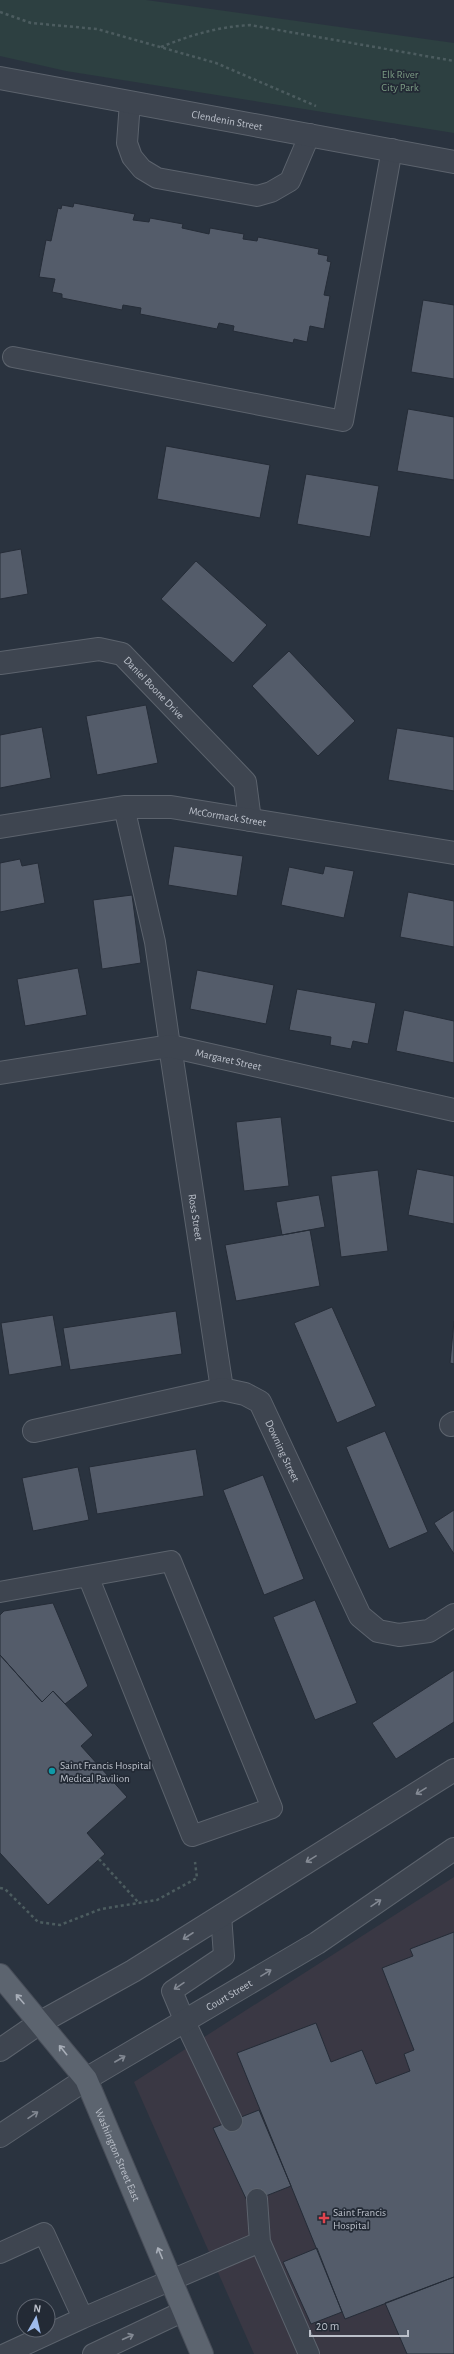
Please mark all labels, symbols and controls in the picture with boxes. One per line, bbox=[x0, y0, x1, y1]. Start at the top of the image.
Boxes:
park label: Elk River City Park bbox=[381, 69, 419, 93]
street label: Clendenin Street bbox=[191, 108, 264, 132]
street label: Daniel Boone Drive bbox=[122, 654, 187, 721]
street label: McCormack Street bbox=[188, 805, 268, 828]
street label: Margaret Street bbox=[194, 1046, 263, 1072]
street label: Ross Street bbox=[187, 1193, 205, 1242]
street label: Downing Street bbox=[264, 1418, 302, 1484]
place label: Saint Francis Hospital Medical Pavilion bbox=[60, 1760, 151, 1784]
marker: Saint Francis Hospital Medical Pavilion bbox=[47, 1766, 57, 1776]
one-way arrow bbox=[415, 1787, 427, 1795]
one-way arrow bbox=[305, 1855, 316, 1864]
one-way arrow bbox=[370, 1899, 381, 1907]
one-way arrow bbox=[183, 1932, 194, 1940]
one-way arrow bbox=[260, 1969, 271, 1977]
street label: Court Street bbox=[204, 1977, 254, 2013]
one-way arrow bbox=[174, 1982, 185, 1990]
one-way arrow bbox=[16, 1993, 25, 2004]
one-way arrow bbox=[59, 2045, 68, 2056]
one-way arrow bbox=[114, 2055, 126, 2063]
street label: Washington Street East bbox=[93, 2107, 142, 2203]
one-way arrow bbox=[27, 2111, 38, 2119]
place label: Saint Francis Hospital bbox=[333, 2207, 386, 2231]
marker: Saint Francis Hospital bbox=[318, 2212, 330, 2224]
one-way arrow bbox=[156, 2248, 164, 2260]
north arrow bbox=[16, 2298, 56, 2338]
text: N bbox=[33, 2303, 42, 2315]
scale bar bbox=[310, 2312, 408, 2338]
text: 20 m bbox=[316, 2320, 339, 2332]
one-way arrow bbox=[122, 2333, 134, 2340]

